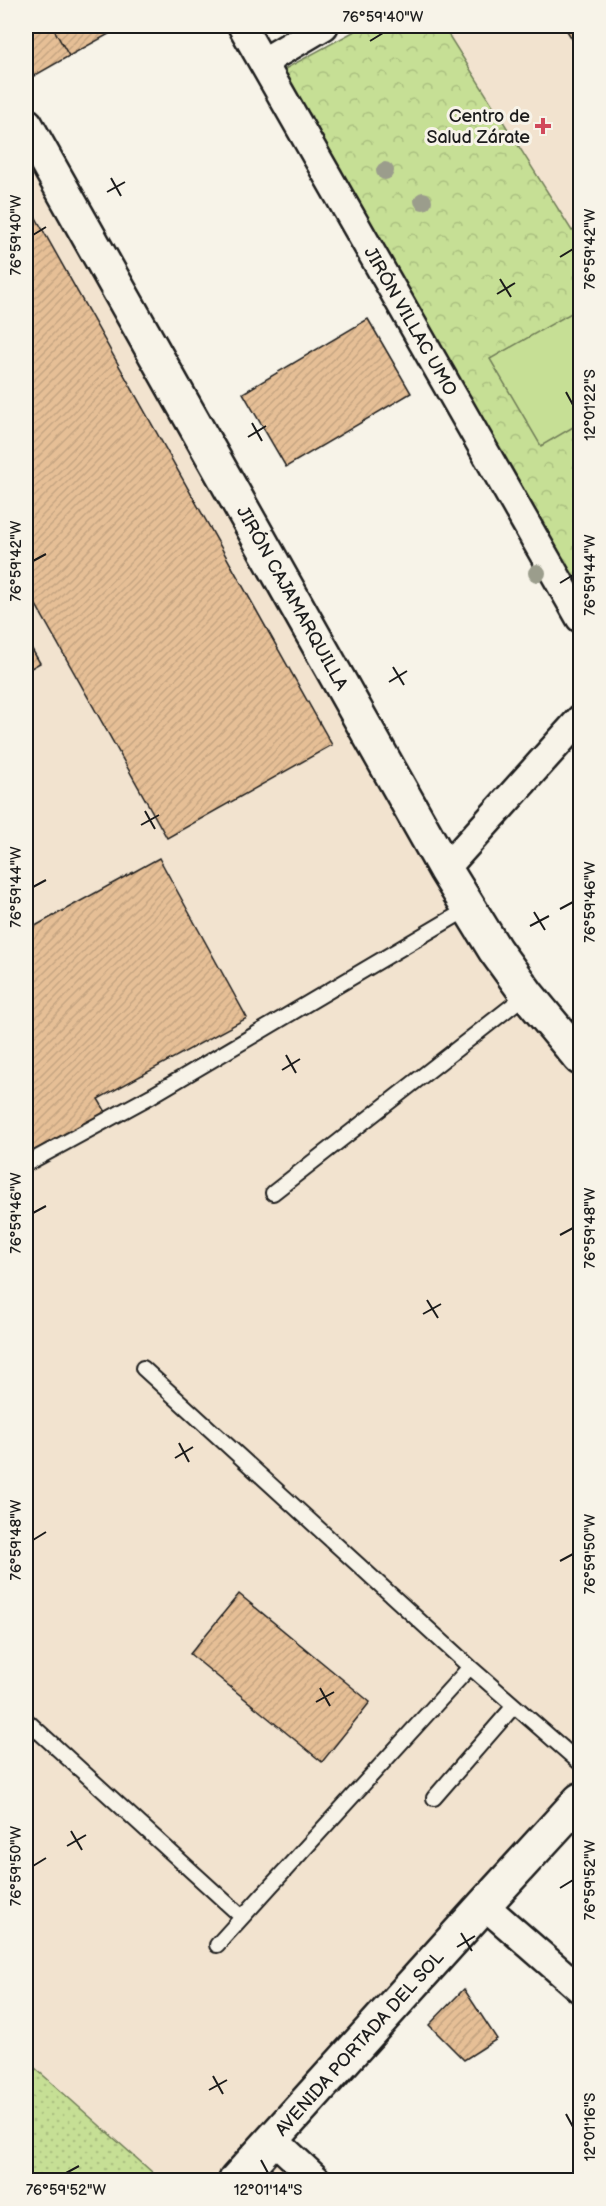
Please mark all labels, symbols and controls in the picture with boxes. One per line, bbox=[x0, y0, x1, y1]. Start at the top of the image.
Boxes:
text: 76°59'40"W bbox=[342, 8, 424, 27]
place label: Centro de Salud Zárate bbox=[427, 106, 530, 148]
marker: Centro de Salud Zárate bbox=[534, 117, 552, 135]
text: 76°59'40"W bbox=[7, 194, 26, 276]
text: 76°59'42"W bbox=[581, 208, 600, 290]
street label: JIRÓN VILLAC UMO bbox=[360, 243, 461, 399]
text: 12°01'22"S bbox=[581, 369, 600, 441]
street label: JIRÓN CAJAMARQUILLA bbox=[232, 502, 353, 694]
text: 76°59'42"W bbox=[7, 520, 26, 602]
text: 76°59'44"W bbox=[581, 534, 600, 616]
text: 76°59'44"W bbox=[7, 846, 26, 928]
text: 76°59'46"W bbox=[581, 861, 600, 943]
text: 76°59'46"W bbox=[7, 1172, 26, 1254]
text: 76°59'48"W bbox=[581, 1187, 600, 1268]
text: 76°59'48"W bbox=[7, 1499, 26, 1580]
text: 76°59'50"W bbox=[581, 1513, 600, 1594]
text: 76°59'50"W bbox=[7, 1825, 26, 1906]
text: 76°59'52"W bbox=[581, 1839, 600, 1920]
street label: AVENIDA PORTADA DEL SOL bbox=[271, 1946, 448, 2140]
text: 12°01'16"S bbox=[581, 2093, 600, 2161]
text: 76°59'52"W bbox=[26, 2181, 107, 2200]
text: 12°01'14"S bbox=[234, 2181, 302, 2200]

